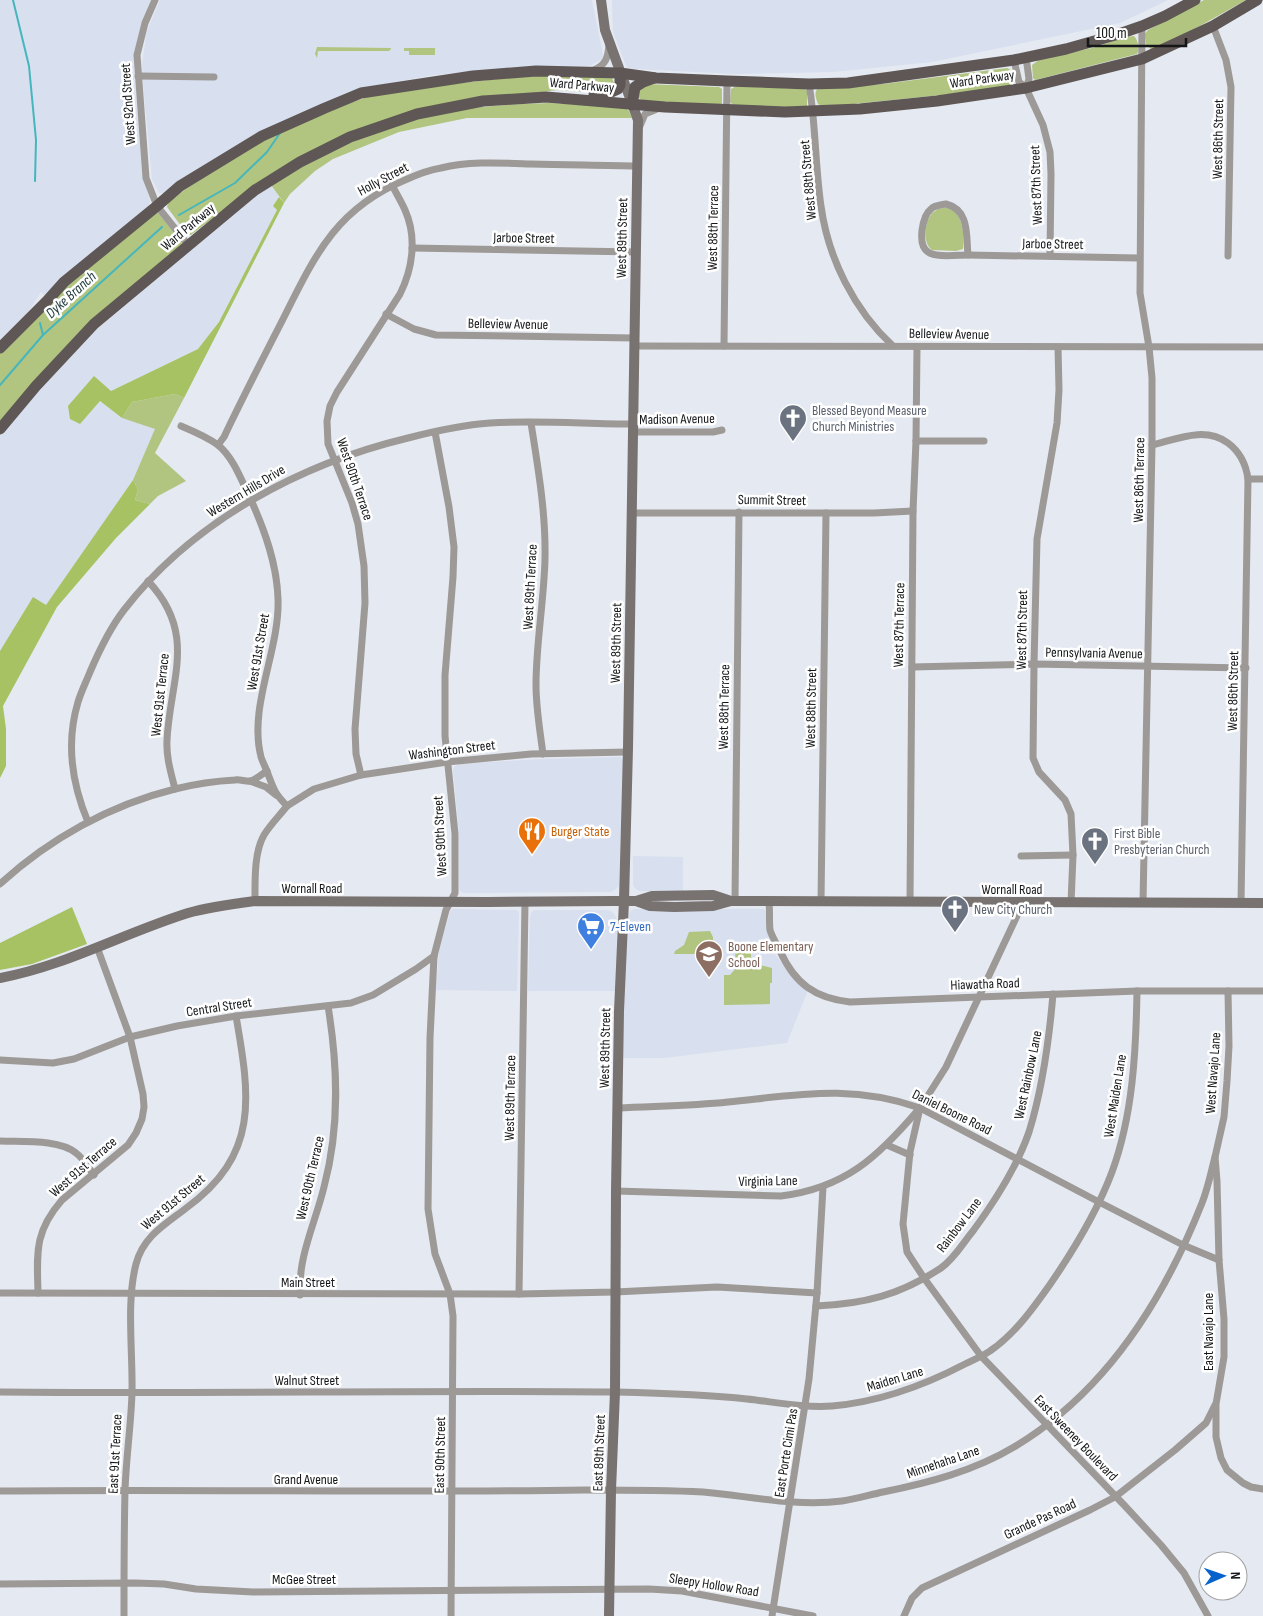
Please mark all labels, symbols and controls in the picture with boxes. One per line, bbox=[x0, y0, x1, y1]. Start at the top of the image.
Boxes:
scale bar bbox=[1088, 15, 1186, 47]
text: 100 m bbox=[1096, 24, 1127, 43]
street label: West 92nd Street bbox=[117, 63, 139, 145]
street label: Ward Parkway bbox=[949, 66, 1016, 92]
street label: Ward Parkway bbox=[549, 74, 616, 96]
street label: West 86th Street bbox=[1209, 99, 1227, 179]
street label: West 88th Street bbox=[796, 139, 820, 221]
street label: West 87th Street bbox=[1026, 145, 1046, 225]
street label: Holly Street bbox=[355, 159, 411, 199]
street label: West 88th Terrace bbox=[704, 185, 722, 271]
street label: West 89th Street bbox=[613, 198, 631, 278]
street label: Ward Parkway bbox=[158, 199, 219, 254]
street label: Jarboe Street bbox=[492, 229, 555, 247]
street label: Jarboe Street bbox=[1021, 235, 1084, 253]
water label: Dyke Branch bbox=[42, 267, 100, 323]
street label: Belleview Avenue bbox=[468, 315, 548, 333]
street label: Belleview Avenue bbox=[909, 325, 989, 343]
place label: Blessed Beyond Measure Church Ministries bbox=[812, 402, 927, 435]
church icon: Blessed Beyond Measure Church Ministries bbox=[778, 403, 808, 442]
street label: Madison Avenue bbox=[639, 410, 715, 428]
street label: West 90th Terrace bbox=[333, 436, 377, 522]
street label: West 86th Terrace bbox=[1130, 437, 1148, 523]
street label: Western Hills Drive bbox=[204, 461, 288, 521]
street label: Summit Street bbox=[738, 491, 806, 509]
street label: West 89th Terrace bbox=[519, 544, 541, 630]
street label: West 87th Terrace bbox=[890, 582, 908, 668]
street label: West 87th Street bbox=[1013, 590, 1031, 670]
street label: West 89th Street bbox=[607, 603, 625, 683]
street label: West 91st Street bbox=[243, 612, 273, 692]
street label: Pennsylvania Avenue bbox=[1045, 644, 1143, 662]
street label: West 86th Street bbox=[1224, 651, 1242, 731]
street label: West 91st Terrace bbox=[147, 653, 173, 737]
street label: West 88th Terrace bbox=[715, 664, 733, 750]
street label: West 88th Street bbox=[802, 668, 820, 748]
street label: Washington Street bbox=[408, 736, 496, 764]
street label: West 90th Street bbox=[429, 795, 451, 877]
restaurant icon: Burger State bbox=[517, 816, 547, 855]
place label: Burger State bbox=[551, 823, 610, 840]
place label: First Bible Presbyterian Church bbox=[1114, 825, 1210, 858]
church icon: First Bible Presbyterian Church bbox=[1080, 826, 1110, 865]
street label: Wornall Road bbox=[282, 880, 343, 897]
street label: Wornall Road bbox=[982, 881, 1043, 898]
church icon: New City Church bbox=[940, 894, 970, 933]
place label: New City Church bbox=[974, 901, 1052, 918]
supermarket icon: 7-Eleven bbox=[576, 911, 606, 950]
place label: 7-Eleven bbox=[610, 918, 651, 935]
place label: Boone Elementary School bbox=[728, 938, 814, 971]
school or university icon: Boone Elementary School bbox=[694, 939, 724, 978]
street label: Hiawatha Road bbox=[950, 974, 1020, 994]
street label: Central Street bbox=[185, 993, 253, 1021]
street label: West 89th Street bbox=[596, 1008, 614, 1088]
street label: West Rainbow Lane bbox=[1010, 1029, 1046, 1121]
street label: West Navajo Lane bbox=[1202, 1032, 1224, 1114]
street label: West Maiden Lane bbox=[1100, 1053, 1130, 1139]
street label: West 89th Terrace bbox=[501, 1055, 519, 1141]
street label: Daniel Boone Road bbox=[910, 1085, 995, 1139]
street label: West 91st Terrace bbox=[46, 1133, 120, 1201]
street label: West 90th Terrace bbox=[292, 1134, 328, 1222]
street label: West 91st Street bbox=[138, 1170, 208, 1234]
street label: Virginia Lane bbox=[738, 1172, 798, 1190]
street label: Rainbow Lane bbox=[933, 1194, 985, 1256]
street label: Main Street bbox=[281, 1274, 335, 1291]
street label: East Navajo Lane bbox=[1200, 1293, 1217, 1371]
street label: Maiden Lane bbox=[865, 1362, 925, 1396]
street label: Walnut Street bbox=[275, 1372, 339, 1389]
street label: East Sweeney Boulevard bbox=[1031, 1391, 1121, 1485]
street label: East Porte Cimi Pas bbox=[771, 1407, 801, 1499]
street label: East 91st Terrace bbox=[104, 1414, 126, 1494]
street label: East 89th Street bbox=[589, 1414, 609, 1492]
street label: East 90th Street bbox=[431, 1416, 449, 1494]
street label: Minnehaha Lane bbox=[904, 1442, 982, 1482]
street label: Grand Avenue bbox=[274, 1471, 338, 1488]
street label: Grande Pas Road bbox=[1001, 1495, 1079, 1543]
north arrow bbox=[1198, 1551, 1248, 1601]
street label: Sleepy Hollow Road bbox=[668, 1570, 760, 1600]
street label: McGee Street bbox=[272, 1571, 336, 1588]
text: N bbox=[1227, 1572, 1244, 1580]

